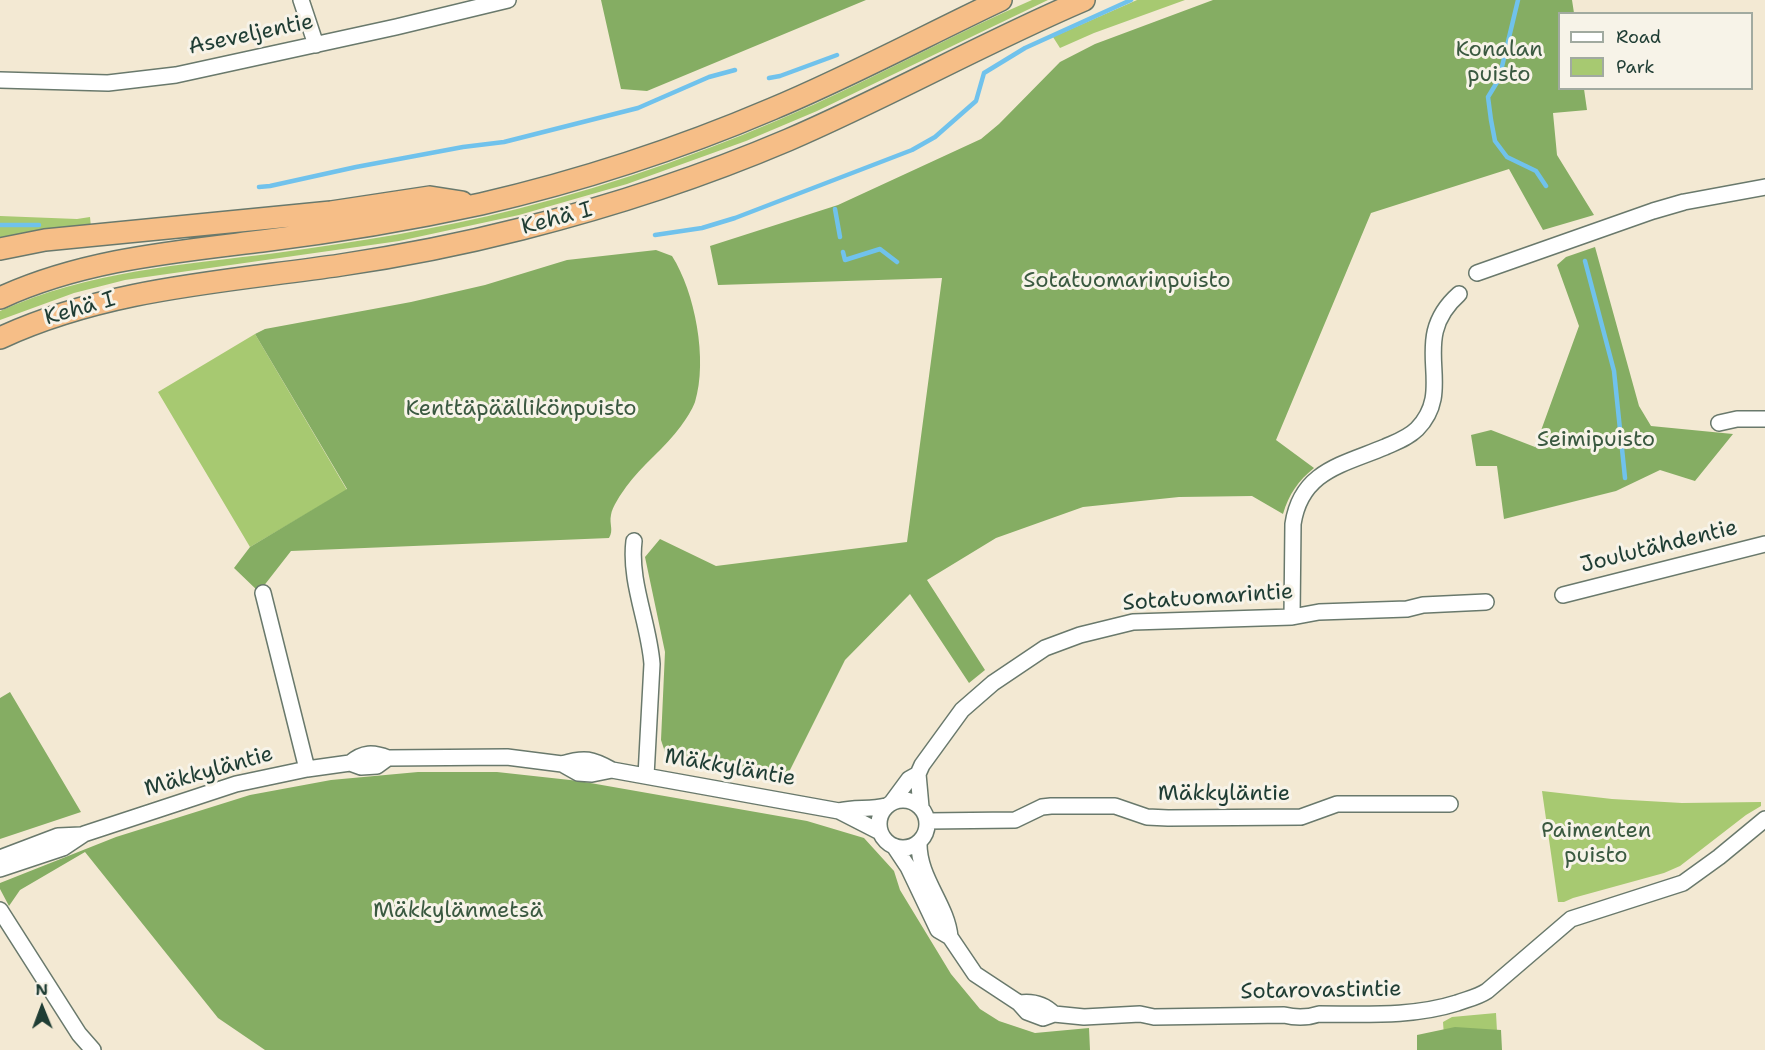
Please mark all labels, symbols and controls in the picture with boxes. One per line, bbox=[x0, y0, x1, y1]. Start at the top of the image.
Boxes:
street label: Aseveljentie bbox=[186, 9, 316, 61]
legend bbox=[1558, 12, 1753, 90]
text: Road bbox=[1616, 25, 1661, 49]
park label: Konalan puisto bbox=[1455, 37, 1543, 88]
text: Park bbox=[1616, 55, 1655, 79]
street label: Kehä I bbox=[519, 197, 595, 241]
park label: Sotatuomarinpuisto bbox=[1023, 268, 1231, 294]
street label: Kehä I bbox=[42, 286, 118, 332]
park label: Kenttäpäällikönpuisto bbox=[405, 396, 637, 422]
park label: Seimipuisto bbox=[1537, 427, 1655, 453]
street label: Joulutähdentie bbox=[1578, 515, 1740, 579]
street label: Sotatuomarintie bbox=[1122, 579, 1294, 617]
street label: Mäkkyläntie bbox=[142, 741, 276, 803]
street label: Mäkkyläntie bbox=[662, 743, 798, 793]
street label: Mäkkyläntie bbox=[1158, 781, 1290, 807]
park label: Paimenten puisto bbox=[1541, 818, 1651, 870]
park label: Mäkkylänmetsä bbox=[373, 898, 543, 924]
street label: Sotarovastintie bbox=[1240, 976, 1402, 1006]
north arrow bbox=[12, 978, 72, 1038]
text: N bbox=[35, 979, 48, 1000]

